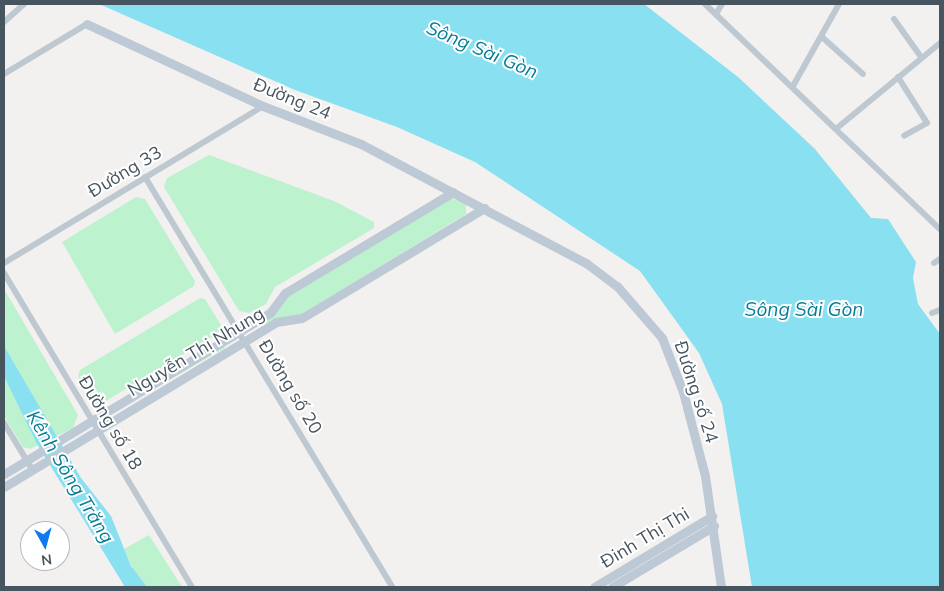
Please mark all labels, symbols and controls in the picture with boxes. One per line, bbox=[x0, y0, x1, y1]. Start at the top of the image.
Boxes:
water label: Sông Sài Gòn bbox=[423, 16, 541, 84]
street label: Đường 24 bbox=[250, 74, 334, 124]
street label: Đường 33 bbox=[84, 142, 166, 202]
water label: Sông Sài Gòn bbox=[745, 299, 863, 321]
street label: Nguyễn Thị Nhung bbox=[124, 303, 268, 401]
street label: Đường số 20 bbox=[254, 336, 326, 438]
street label: Đường số 24 bbox=[669, 338, 723, 446]
street label: Đường số 18 bbox=[74, 372, 146, 474]
water label: Kênh Sông Trăng bbox=[21, 407, 119, 547]
street label: Đinh Thị Thi bbox=[597, 503, 693, 573]
north arrow bbox=[20, 521, 70, 571]
text: N bbox=[40, 550, 53, 569]

